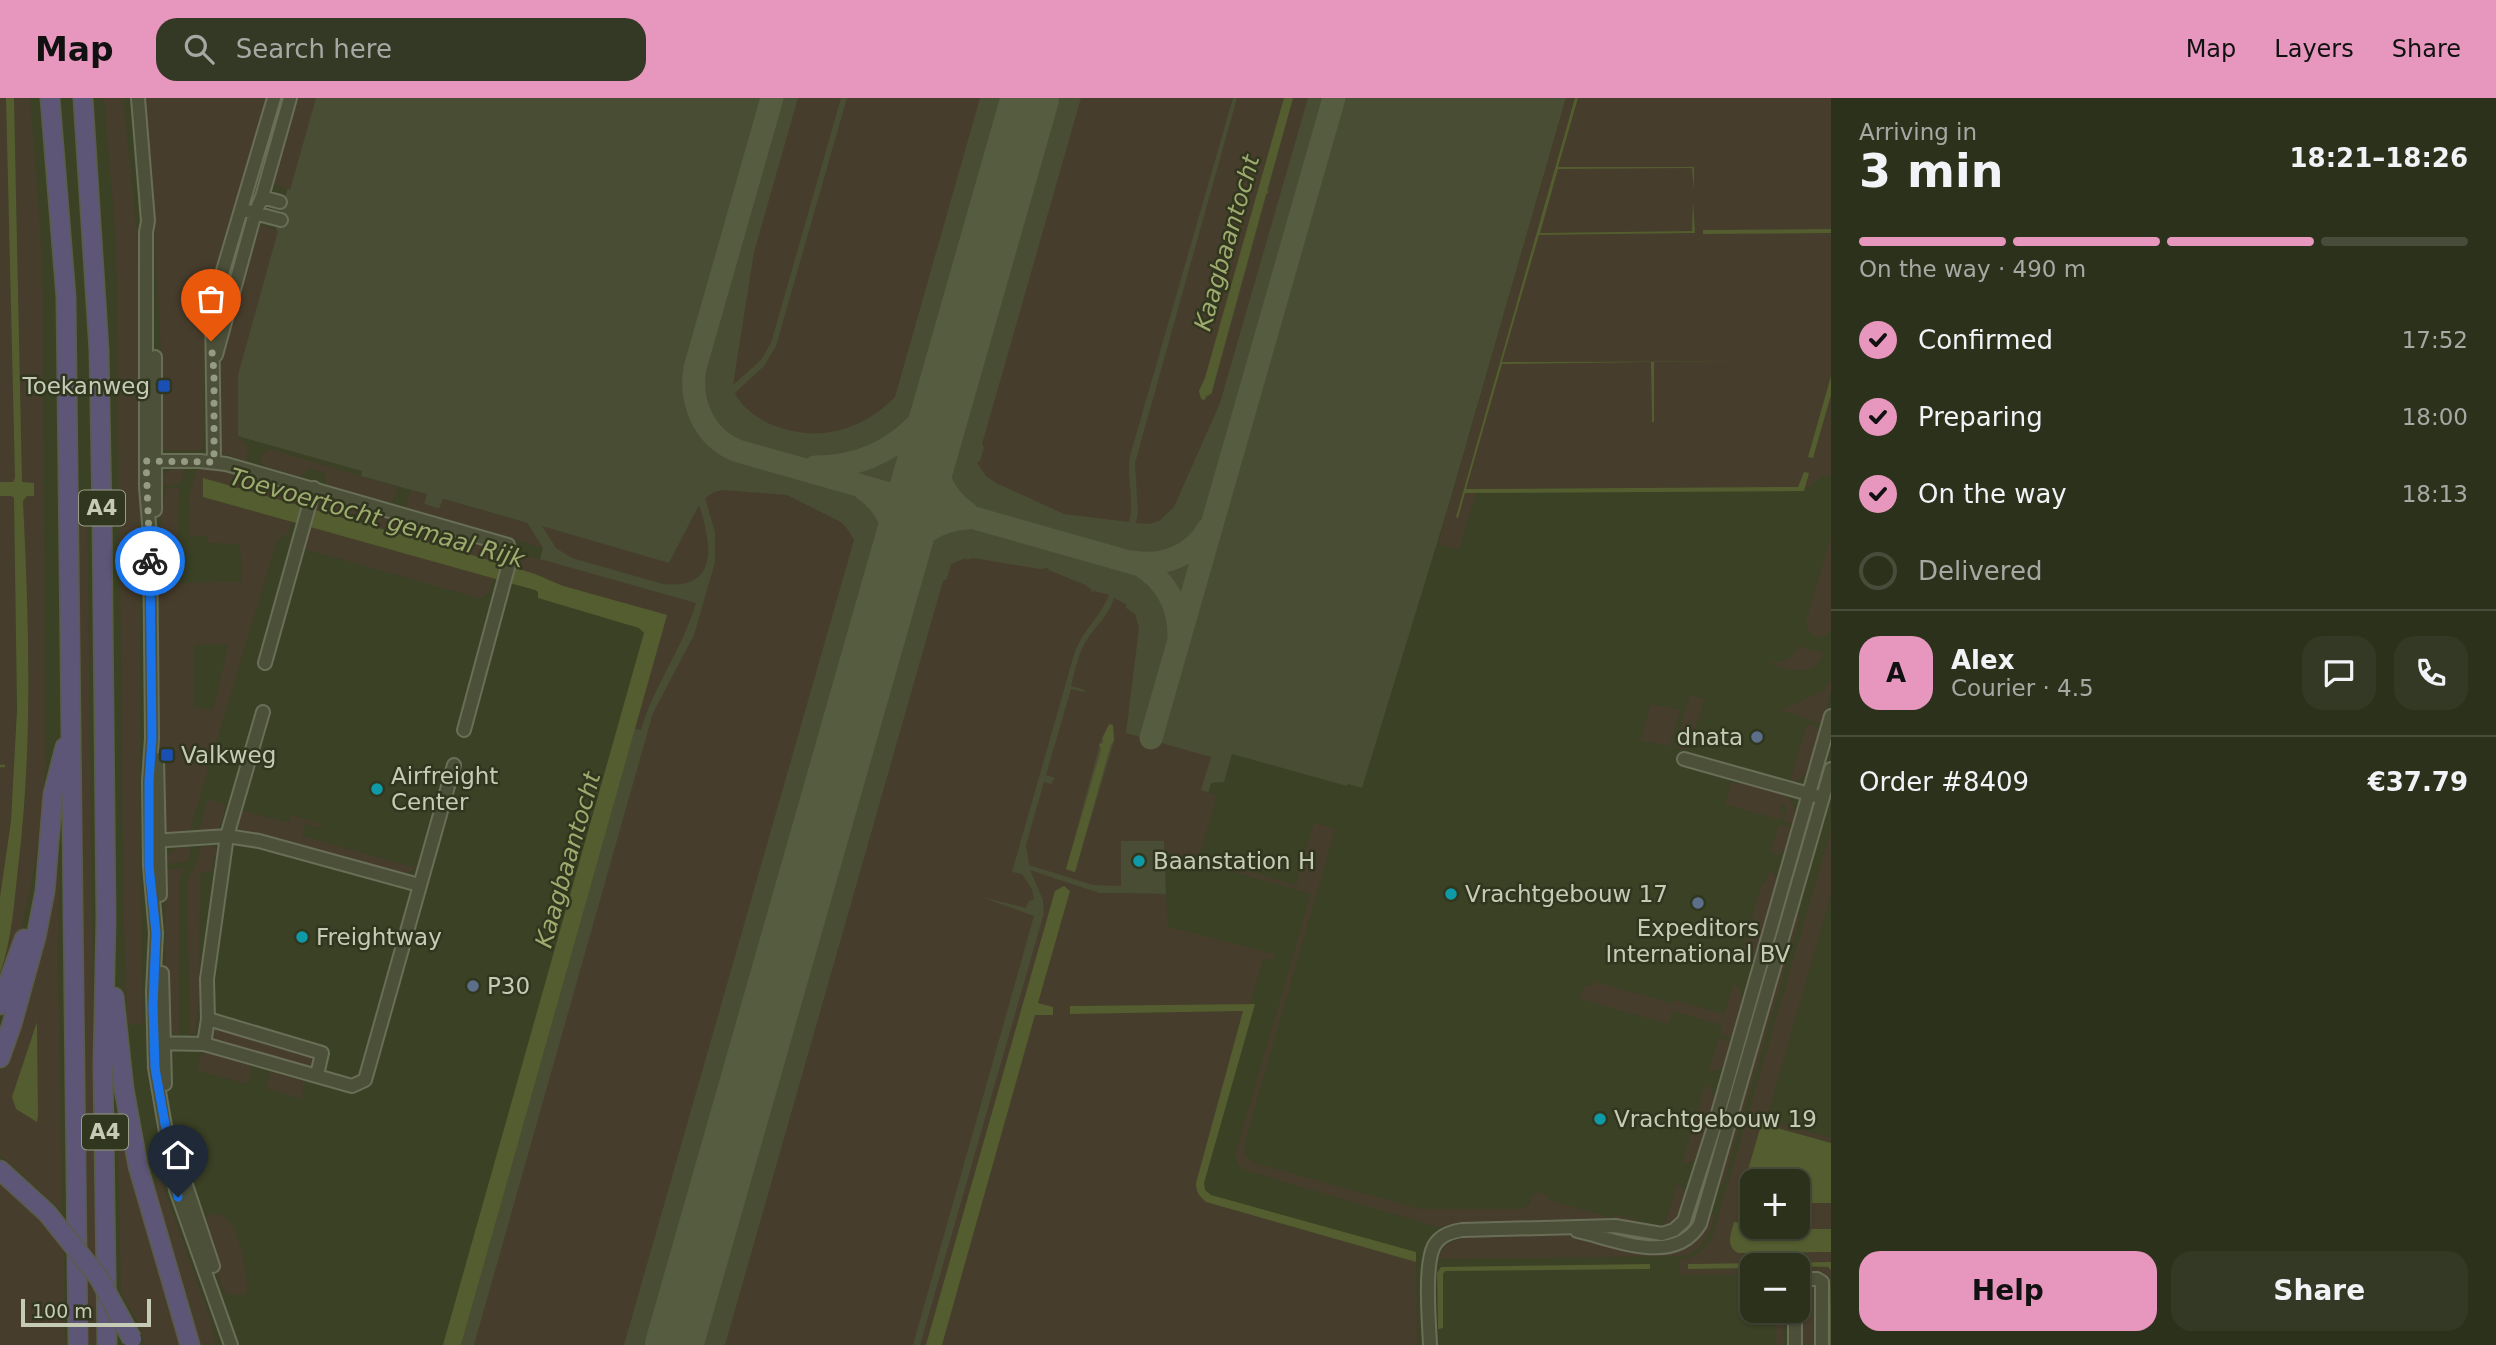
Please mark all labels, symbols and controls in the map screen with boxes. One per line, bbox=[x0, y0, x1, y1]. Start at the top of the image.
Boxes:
search box bbox=[156, 18, 646, 81]
text: Map bbox=[35, 30, 114, 69]
icon: search bbox=[180, 30, 218, 68]
text: Search here bbox=[236, 34, 392, 64]
text: Map bbox=[2186, 35, 2236, 63]
text: Layers bbox=[2274, 35, 2354, 63]
text: Share bbox=[2392, 35, 2461, 63]
text: Arriving in bbox=[1859, 119, 1977, 145]
text: 18:21–18:26 bbox=[2289, 143, 2468, 173]
text: 3 min bbox=[1859, 144, 2003, 198]
water label: Kaagbaantocht bbox=[1189, 150, 1266, 334]
text: On the way · 490 m bbox=[1859, 256, 2086, 282]
pin bbox=[181, 269, 241, 341]
icon: bag bbox=[192, 280, 230, 318]
icon: check bbox=[1859, 321, 1897, 359]
text: Confirmed bbox=[1918, 325, 2053, 355]
text: 17:52 bbox=[2402, 327, 2468, 353]
place label: Toekanweg bbox=[21, 373, 150, 399]
marker: Toekanweg bbox=[156, 378, 172, 394]
icon: check bbox=[1859, 398, 1897, 436]
text: Preparing bbox=[1918, 402, 2043, 432]
text: 18:00 bbox=[2402, 404, 2468, 430]
water label: Toevoertocht gemaal Rijk bbox=[226, 462, 529, 574]
icon: check bbox=[1859, 475, 1897, 513]
text: On the way bbox=[1918, 479, 2067, 509]
text: 18:13 bbox=[2402, 481, 2468, 507]
road number: A4 bbox=[79, 490, 125, 526]
courier bbox=[115, 526, 185, 596]
icon: bike bbox=[131, 542, 169, 580]
text: Delivered bbox=[1918, 556, 2042, 586]
button: chat bbox=[2302, 636, 2376, 710]
button: phone bbox=[2394, 636, 2468, 710]
text: Alex bbox=[1951, 645, 2014, 675]
text: A bbox=[1886, 658, 1906, 688]
text: Courier · 4.5 bbox=[1951, 675, 2094, 701]
place label: dnata bbox=[1677, 724, 1743, 750]
marker: dnata bbox=[1749, 729, 1765, 745]
place label: Valkweg bbox=[181, 742, 276, 768]
marker: Valkweg bbox=[159, 747, 175, 763]
place label: Airfreight Center bbox=[391, 763, 498, 815]
water label: Kaagbaantocht bbox=[530, 767, 607, 951]
text: Order #8409 bbox=[1859, 767, 2029, 797]
text: €37.79 bbox=[2368, 767, 2468, 797]
marker: Airfreight Center bbox=[369, 781, 385, 797]
place label: Baanstation H bbox=[1153, 848, 1315, 874]
marker: Baanstation H bbox=[1131, 853, 1147, 869]
place label: Vrachtgebouw 17 bbox=[1465, 881, 1668, 907]
marker: Vrachtgebouw 17 bbox=[1443, 886, 1459, 902]
marker: Expeditors International BV bbox=[1690, 895, 1706, 911]
place label: Expeditors International BV bbox=[1606, 915, 1791, 967]
place label: Freightway bbox=[316, 924, 442, 950]
marker: Freightway bbox=[294, 929, 310, 945]
place label: P30 bbox=[487, 973, 530, 999]
marker: P30 bbox=[465, 978, 481, 994]
place label: Vrachtgebouw 19 bbox=[1614, 1106, 1817, 1132]
marker: Vrachtgebouw 19 bbox=[1592, 1111, 1608, 1127]
road number: A4 bbox=[82, 1114, 128, 1150]
pin bbox=[148, 1125, 208, 1197]
icon: home bbox=[159, 1136, 197, 1174]
map controls bbox=[1740, 1169, 1810, 1323]
button: + bbox=[1740, 1169, 1810, 1239]
button: Help bbox=[1859, 1251, 2157, 1331]
button: Share bbox=[2171, 1251, 2468, 1331]
button: − bbox=[1740, 1253, 1810, 1323]
scale bar bbox=[21, 1296, 150, 1328]
text: 100 m bbox=[32, 1300, 93, 1322]

